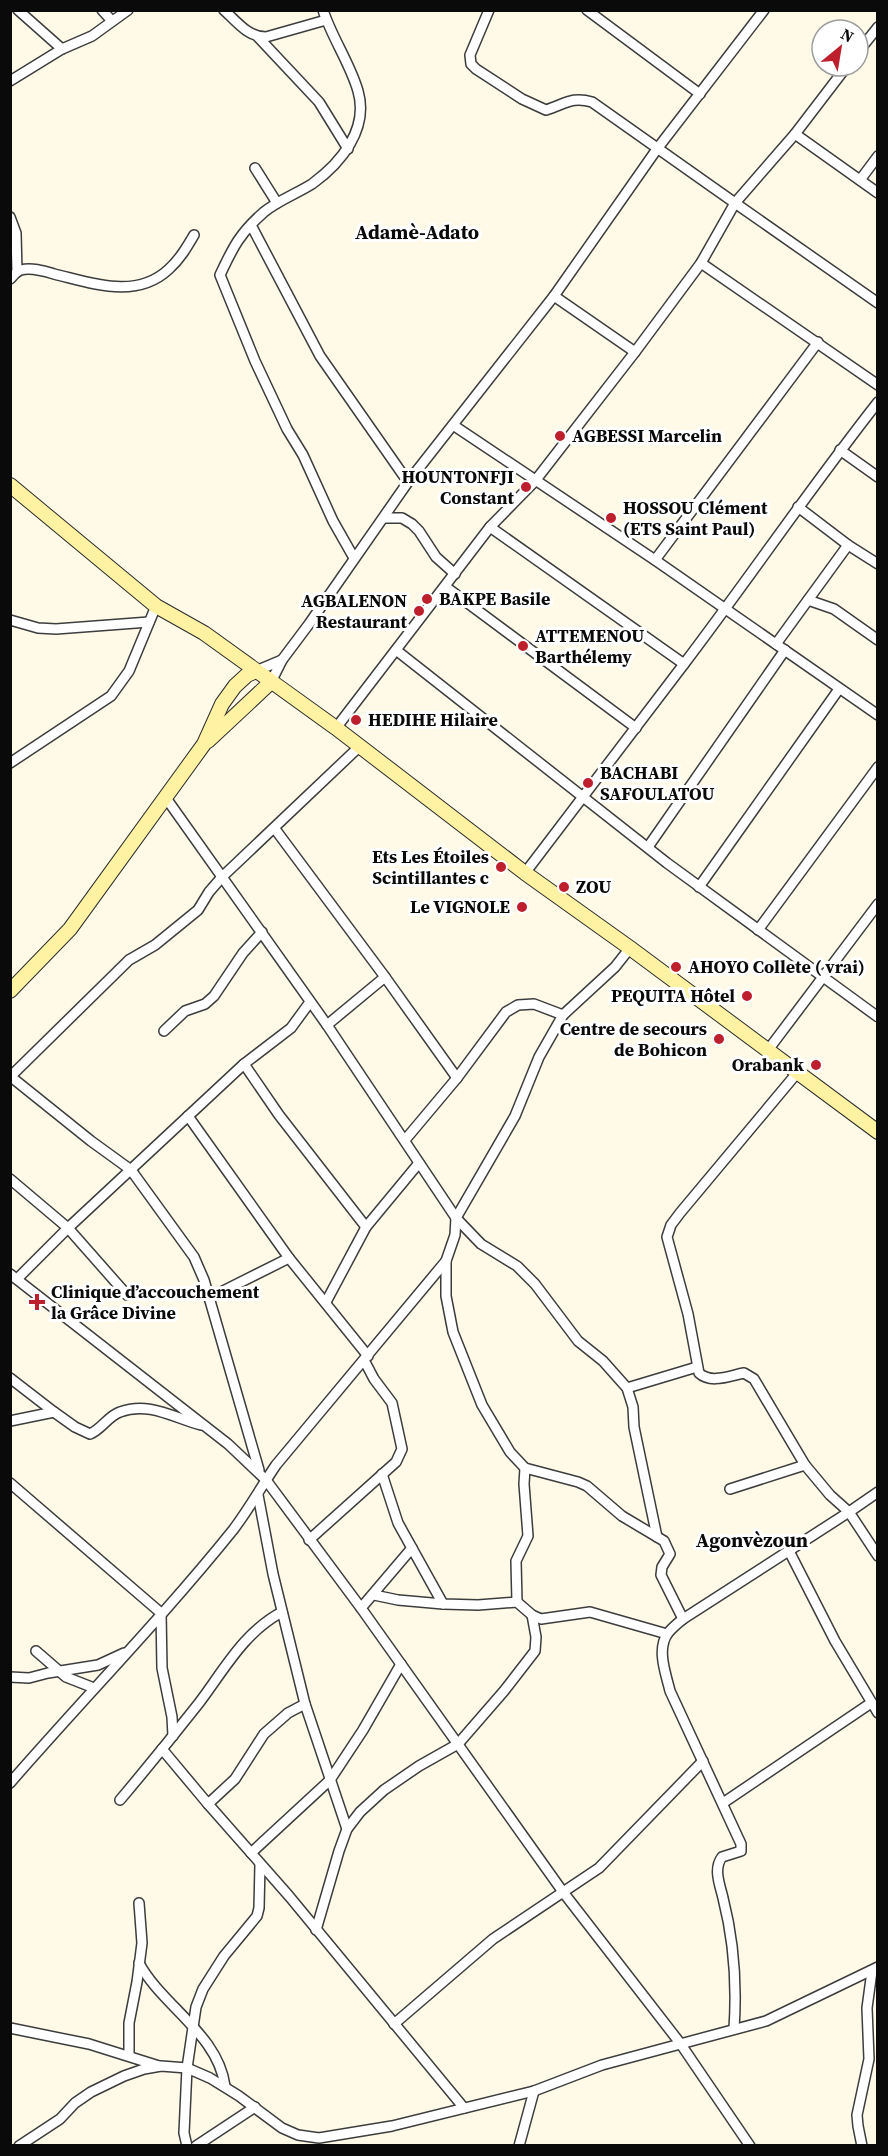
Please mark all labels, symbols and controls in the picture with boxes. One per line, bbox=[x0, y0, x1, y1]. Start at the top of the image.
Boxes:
north arrow bbox=[810, 18, 870, 78]
text: N bbox=[837, 23, 858, 48]
district label: Adamè-Adato bbox=[355, 218, 479, 246]
place label: AGBESSI Marcelin bbox=[572, 423, 722, 448]
marker: AGBESSI Marcelin bbox=[553, 429, 567, 443]
place label: HOUNTONFJI Constant bbox=[402, 464, 515, 510]
marker: HOUNTONFJI Constant bbox=[519, 480, 533, 494]
place label: HOSSOU Clément (ETS Saint Paul) bbox=[623, 495, 768, 541]
marker: HOSSOU Clément (ETS Saint Paul) bbox=[604, 511, 618, 525]
place label: BAKPE Basile bbox=[439, 586, 550, 611]
place label: AGBALENON Restaurant bbox=[301, 588, 408, 634]
marker: BAKPE Basile bbox=[420, 592, 434, 606]
marker: AGBALENON Restaurant bbox=[412, 604, 426, 618]
place label: ATTEMENOU Barthélemy bbox=[535, 623, 644, 669]
marker: ATTEMENOU Barthélemy bbox=[516, 639, 530, 653]
place label: HEDIHE Hilaire bbox=[368, 707, 498, 732]
marker: HEDIHE Hilaire bbox=[349, 713, 363, 727]
place label: BACHABI SAFOULATOU bbox=[600, 760, 715, 806]
marker: BACHABI SAFOULATOU bbox=[581, 776, 595, 790]
place label: Ets Les Étoiles Scintillantes c bbox=[372, 844, 489, 890]
marker: Ets Les Étoiles Scintillantes c bbox=[494, 860, 508, 874]
place label: ZOU bbox=[576, 874, 612, 899]
marker: ZOU bbox=[557, 880, 571, 894]
place label: Le VIGNOLE bbox=[410, 894, 510, 919]
marker: Le VIGNOLE bbox=[515, 900, 529, 914]
place label: AHOYO Collete ( vrai) bbox=[688, 954, 865, 979]
marker: AHOYO Collete ( vrai) bbox=[669, 960, 683, 974]
place label: PEQUITA Hôtel bbox=[611, 983, 735, 1008]
marker: PEQUITA Hôtel bbox=[740, 989, 754, 1003]
place label: Centre de secours de Bohicon bbox=[560, 1016, 707, 1062]
marker: Centre de secours de Bohicon bbox=[712, 1032, 726, 1046]
place label: Orabank bbox=[732, 1052, 804, 1077]
marker: Orabank bbox=[809, 1058, 823, 1072]
place label: Clinique d’accouchement la Grâce Divine bbox=[51, 1279, 260, 1325]
marker: Clinique d’accouchement la Grâce Divine bbox=[28, 1293, 46, 1311]
district label: Agonvèzoun bbox=[696, 1526, 808, 1554]

